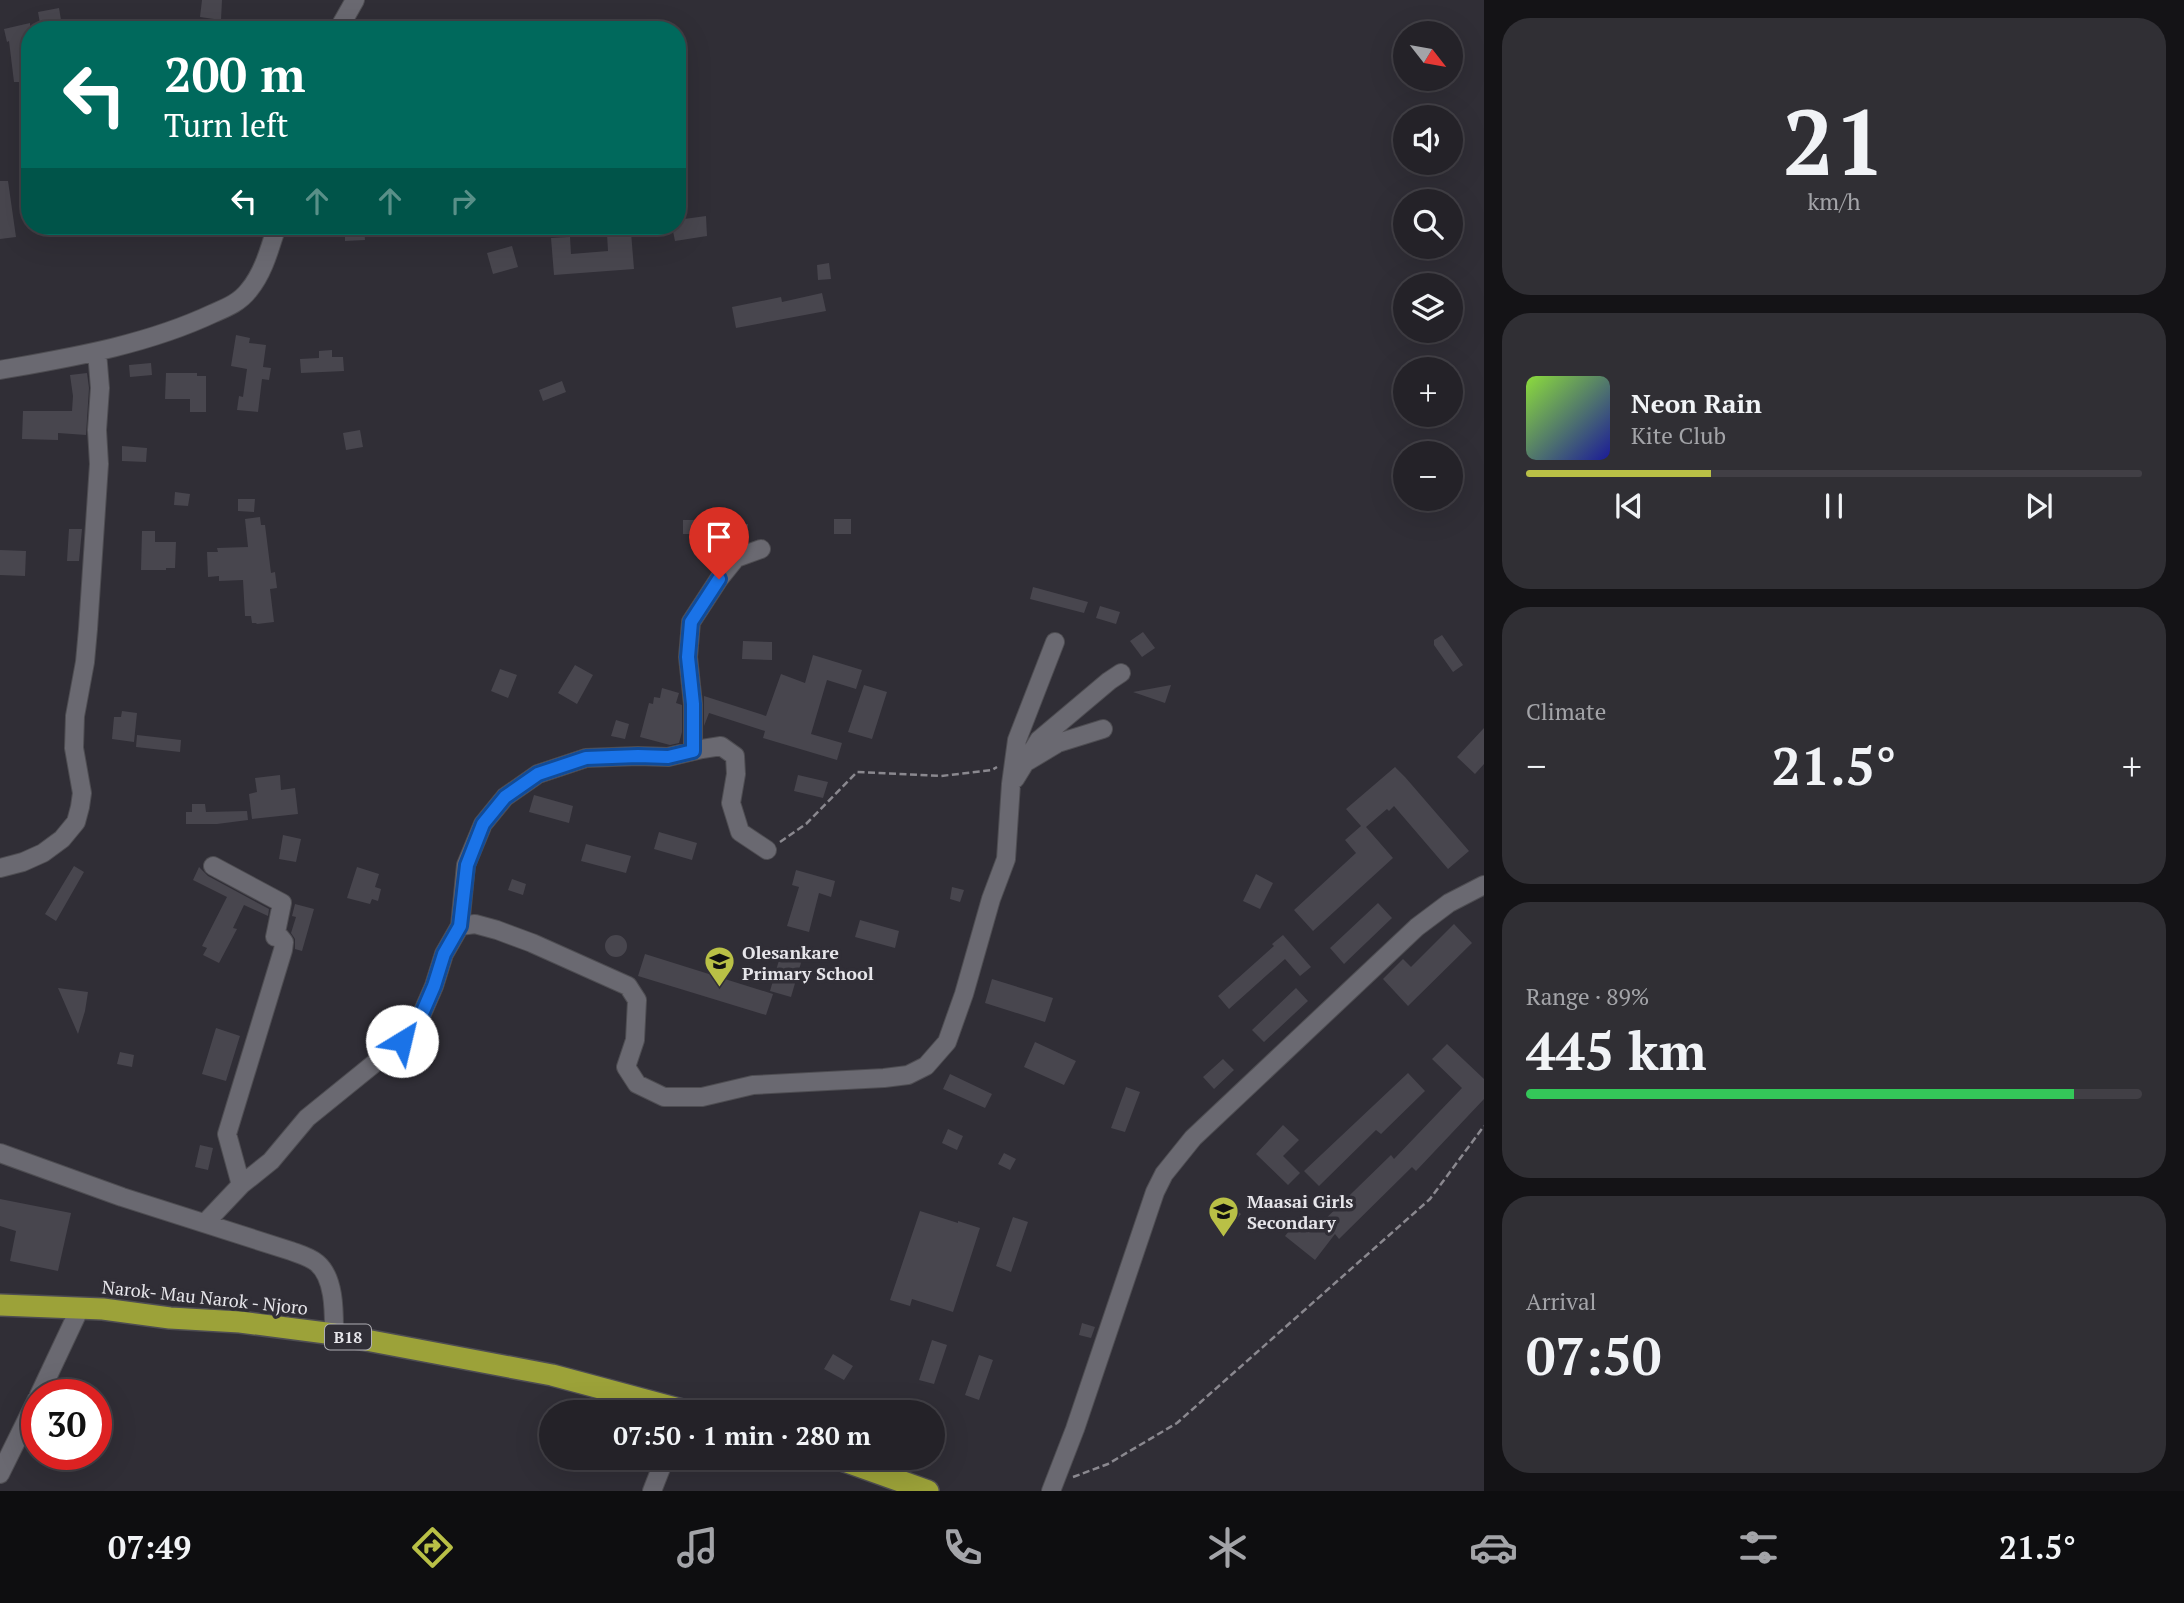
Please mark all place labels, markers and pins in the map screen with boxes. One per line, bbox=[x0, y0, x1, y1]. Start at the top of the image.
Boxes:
pin bbox=[689, 507, 749, 579]
place label: Olesankare Primary School bbox=[742, 940, 874, 985]
school or university icon: Olesankare Primary School bbox=[702, 945, 736, 989]
place label: Maasai Girls Secondary bbox=[1247, 1189, 1353, 1234]
school or university icon: Maasai Girls Secondary bbox=[1207, 1194, 1241, 1238]

